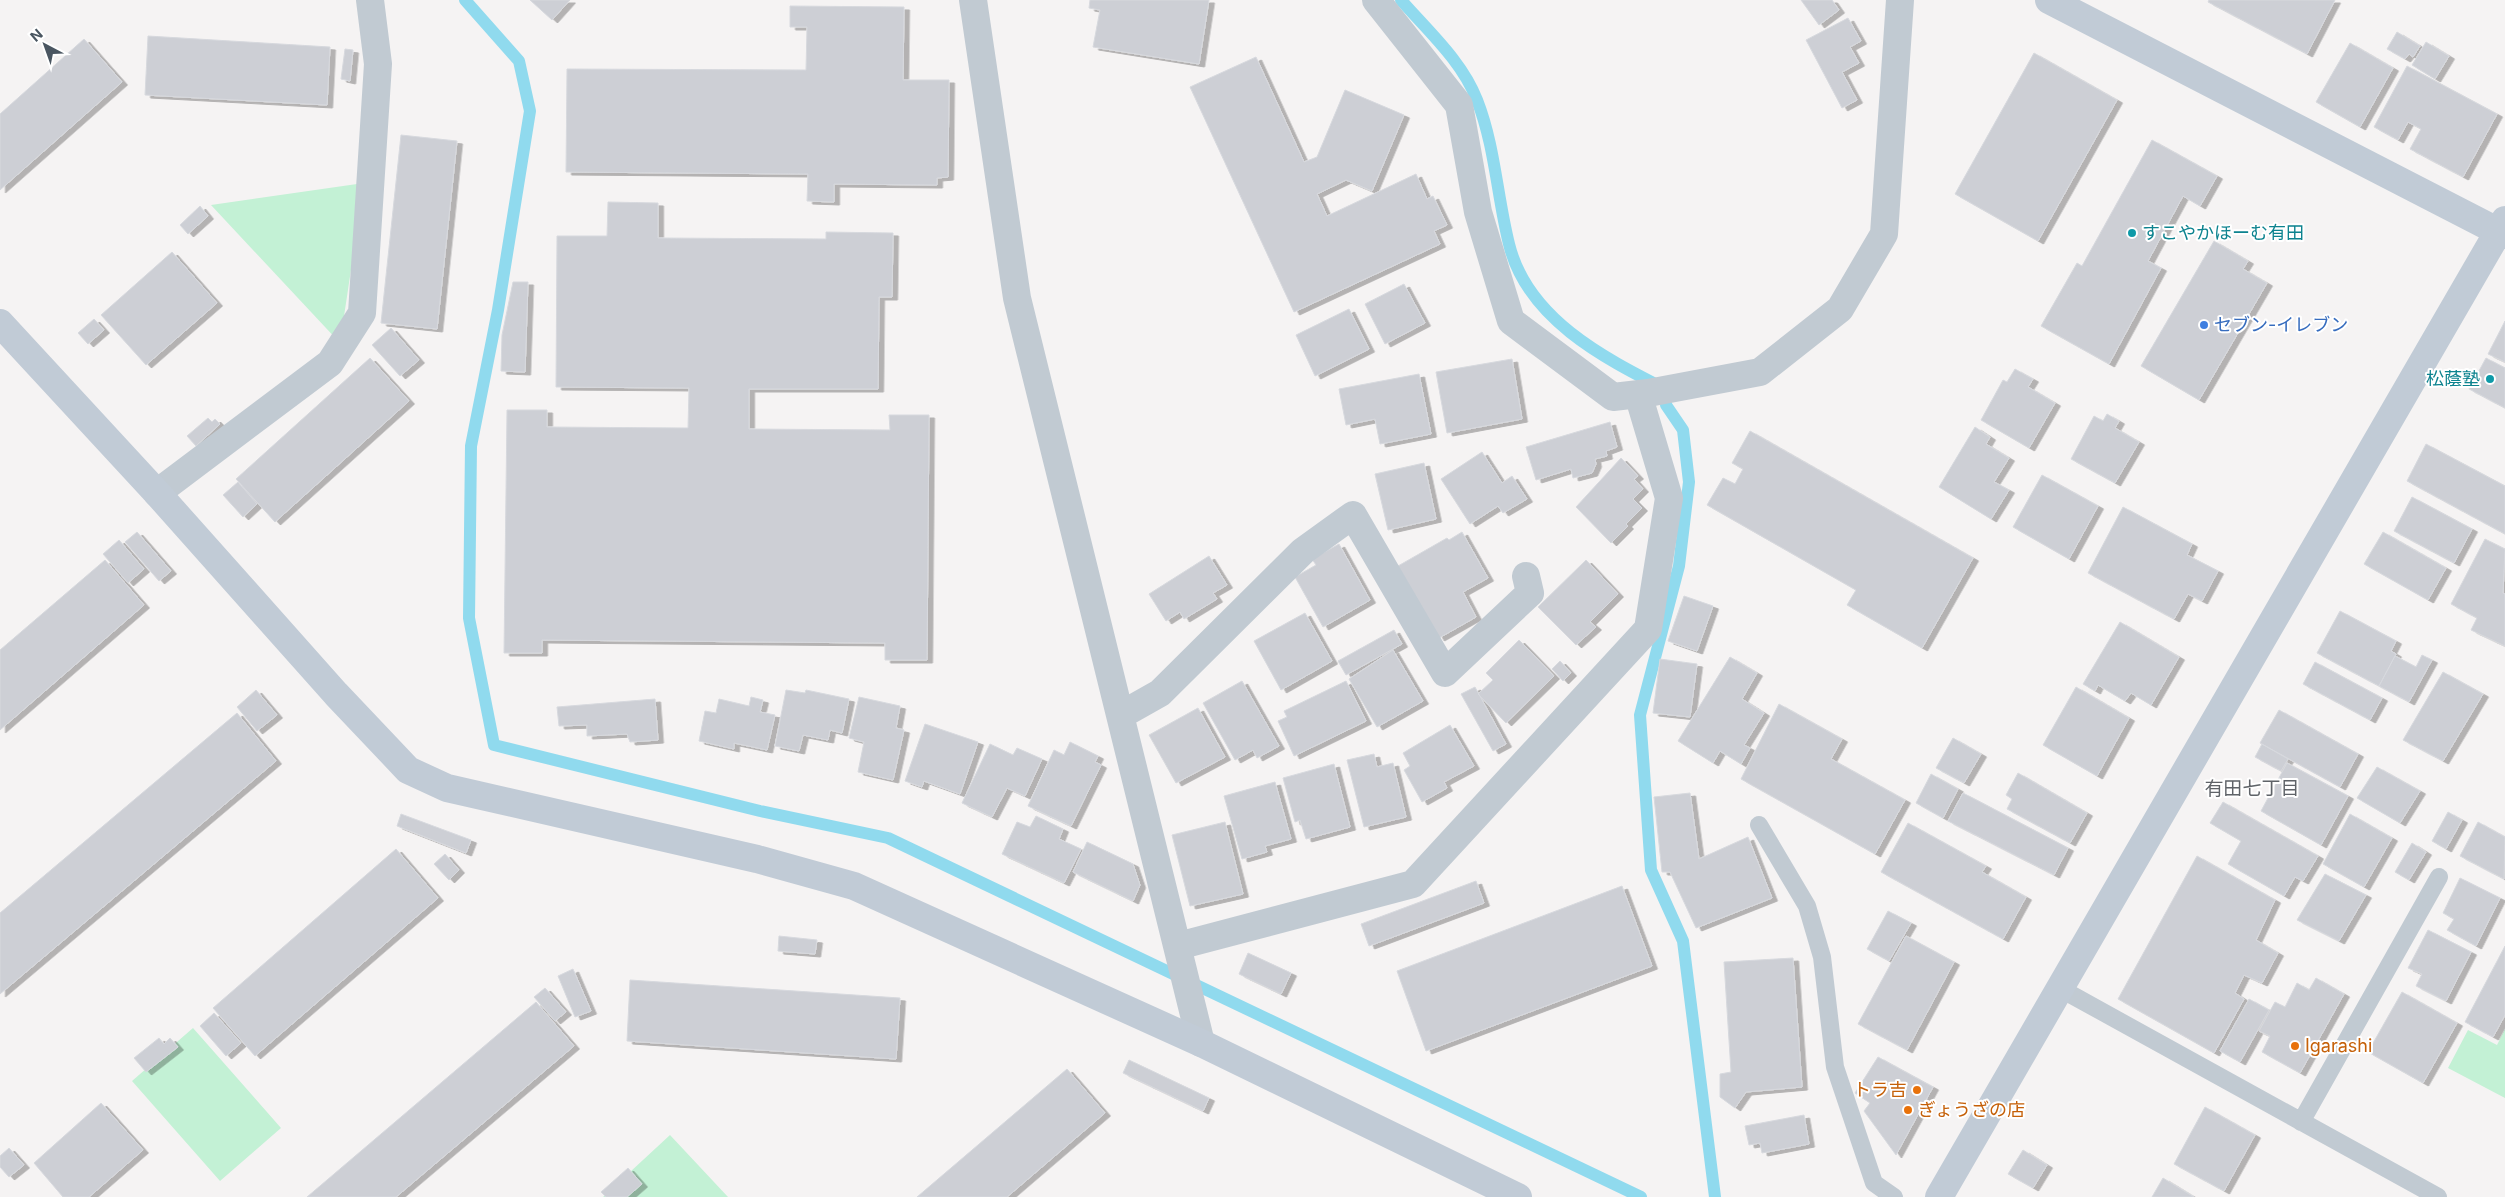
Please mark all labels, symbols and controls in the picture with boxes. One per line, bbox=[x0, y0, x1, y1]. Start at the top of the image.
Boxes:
north arrow bbox=[20, 20, 70, 70]
text: N bbox=[27, 25, 46, 45]
place label: すこやかほーむ有田 bbox=[2142, 222, 2304, 243]
marker: すこやかほーむ有田 bbox=[2126, 227, 2138, 239]
place label: セブン-イレブン bbox=[2214, 314, 2348, 335]
marker: セブン-イレブン bbox=[2198, 319, 2210, 331]
place label: 松蔭塾 bbox=[2426, 368, 2480, 389]
marker: 松蔭塾 bbox=[2484, 373, 2496, 385]
district label: 有田七丁目 bbox=[2204, 777, 2300, 800]
place label: Igarashi bbox=[2305, 1035, 2372, 1056]
marker: Igarashi bbox=[2289, 1040, 2301, 1052]
place label: トラ吉 bbox=[1853, 1079, 1907, 1100]
marker: トラ吉 bbox=[1911, 1084, 1923, 1096]
place label: ぎょうざの店 bbox=[1918, 1099, 2025, 1120]
marker: ぎょうざの店 bbox=[1902, 1104, 1914, 1116]

